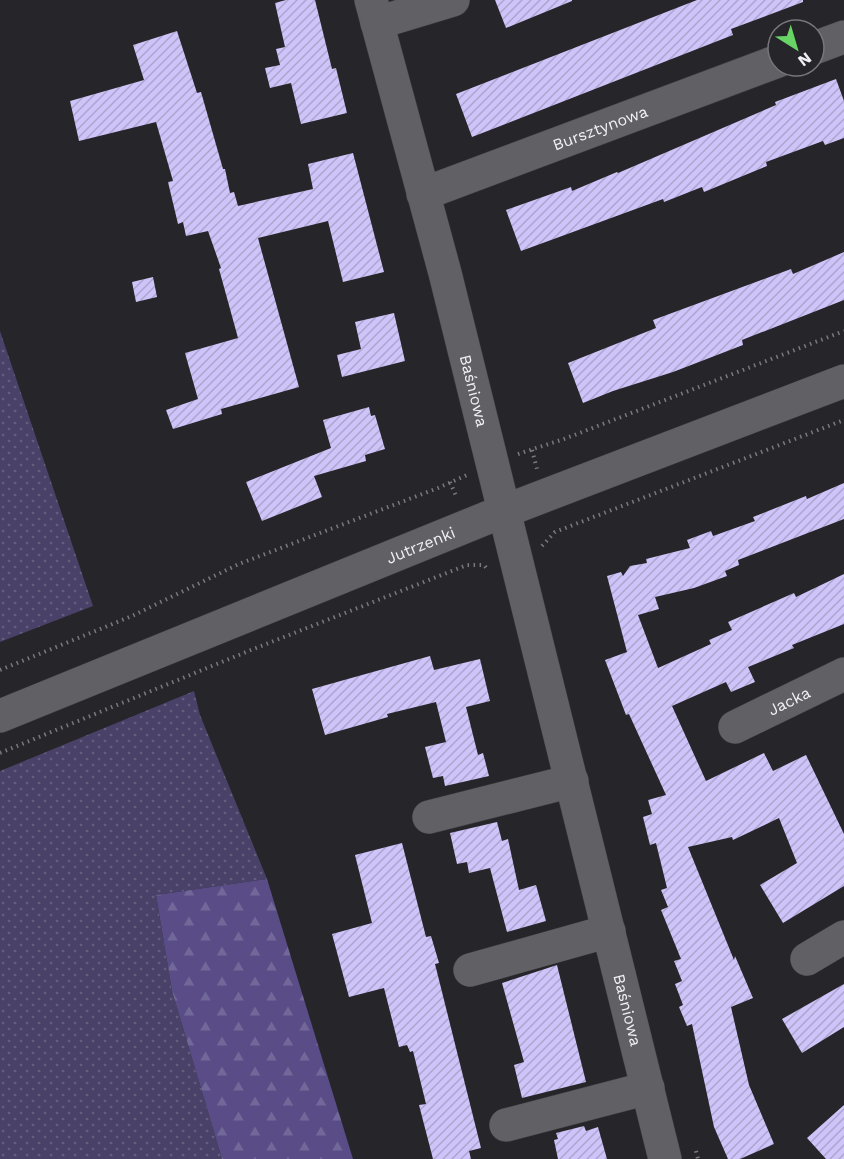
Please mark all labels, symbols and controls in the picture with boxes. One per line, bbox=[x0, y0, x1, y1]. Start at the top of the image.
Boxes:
north arrow bbox=[766, 18, 826, 78]
text: N bbox=[794, 48, 815, 71]
street label: Bursztynowa bbox=[550, 101, 650, 154]
street label: Baśniowa bbox=[456, 353, 492, 429]
street label: Jutrzenki bbox=[383, 522, 458, 567]
street label: Jacka bbox=[765, 682, 813, 719]
street label: Baśniowa bbox=[610, 972, 646, 1048]

